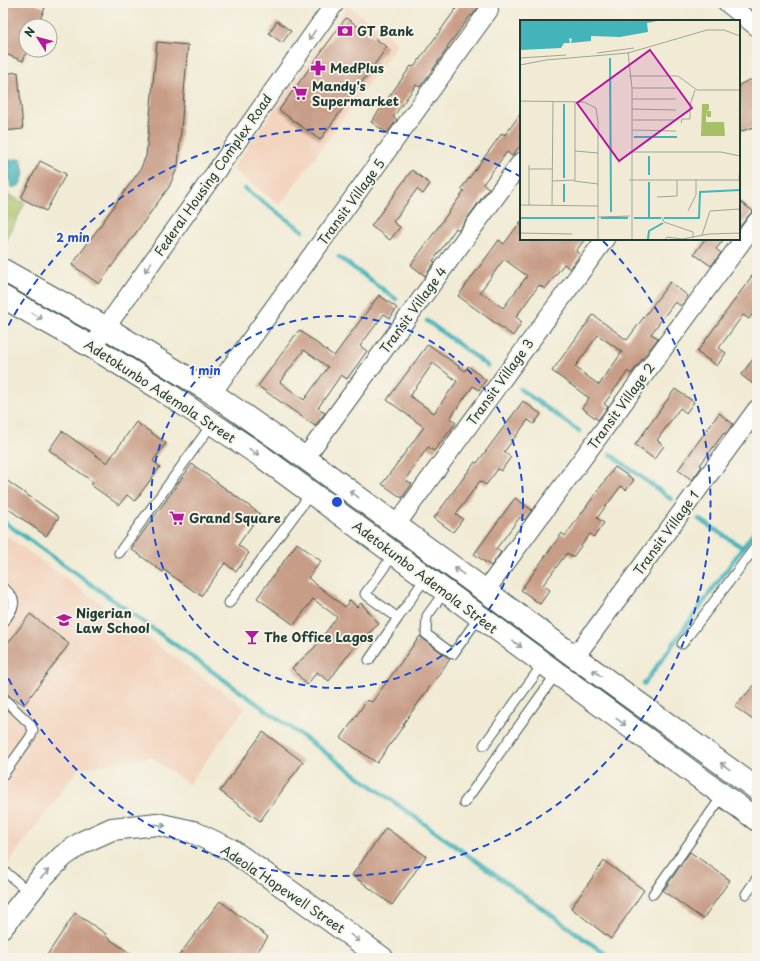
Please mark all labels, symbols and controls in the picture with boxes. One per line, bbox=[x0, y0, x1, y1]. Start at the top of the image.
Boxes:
north arrow bbox=[18, 18, 58, 58]
inset map bbox=[520, 20, 740, 240]
place label: GT Bank bbox=[357, 21, 414, 40]
bank icon: GT Bank bbox=[336, 22, 354, 40]
text: N bbox=[20, 23, 39, 40]
one-way arrow bbox=[308, 29, 316, 40]
place label: MedPlus bbox=[330, 58, 384, 77]
pharmacy icon: MedPlus bbox=[309, 59, 327, 77]
place label: Mandy's Supermarket bbox=[312, 76, 399, 110]
supermarket icon: Mandy's Supermarket bbox=[291, 84, 309, 102]
street label: Federal Housing Complex Road bbox=[149, 90, 276, 260]
street label: Transit Village 5 bbox=[313, 154, 389, 249]
text: 2 min bbox=[56, 228, 90, 246]
one-way arrow bbox=[144, 261, 152, 272]
street label: Transit Village 4 bbox=[375, 262, 451, 357]
one-way arrow bbox=[31, 312, 43, 320]
street label: Adetokunbo Ademola Street bbox=[81, 334, 240, 447]
street label: Transit Village 3 bbox=[462, 334, 538, 429]
street label: Transit Village 2 bbox=[583, 358, 659, 453]
text: 1 min bbox=[189, 361, 221, 379]
one-way arrow bbox=[248, 448, 260, 456]
street label: Transit Village 1 bbox=[628, 486, 703, 579]
one-way arrow bbox=[349, 490, 360, 498]
centre of rings bbox=[330, 495, 344, 509]
place label: Grand Square bbox=[189, 508, 281, 527]
supermarket icon: Grand Square bbox=[168, 509, 186, 527]
street label: Adetokunbo Ademola Street bbox=[349, 516, 502, 638]
one-way arrow bbox=[454, 567, 465, 575]
place label: Nigerian Law School bbox=[76, 603, 150, 637]
school or university icon: Nigerian Law School bbox=[55, 611, 73, 629]
place label: The Office Lagos bbox=[264, 627, 373, 646]
bar icon: The Office Lagos bbox=[243, 628, 261, 646]
one-way arrow bbox=[511, 640, 522, 649]
one-way arrow bbox=[592, 669, 603, 677]
one-way arrow bbox=[616, 718, 627, 726]
one-way arrow bbox=[720, 762, 731, 770]
one-way arrow bbox=[153, 822, 166, 829]
street label: Adeola Hopewell Street bbox=[217, 840, 349, 937]
one-way arrow bbox=[40, 869, 50, 879]
one-way arrow bbox=[349, 934, 360, 943]

